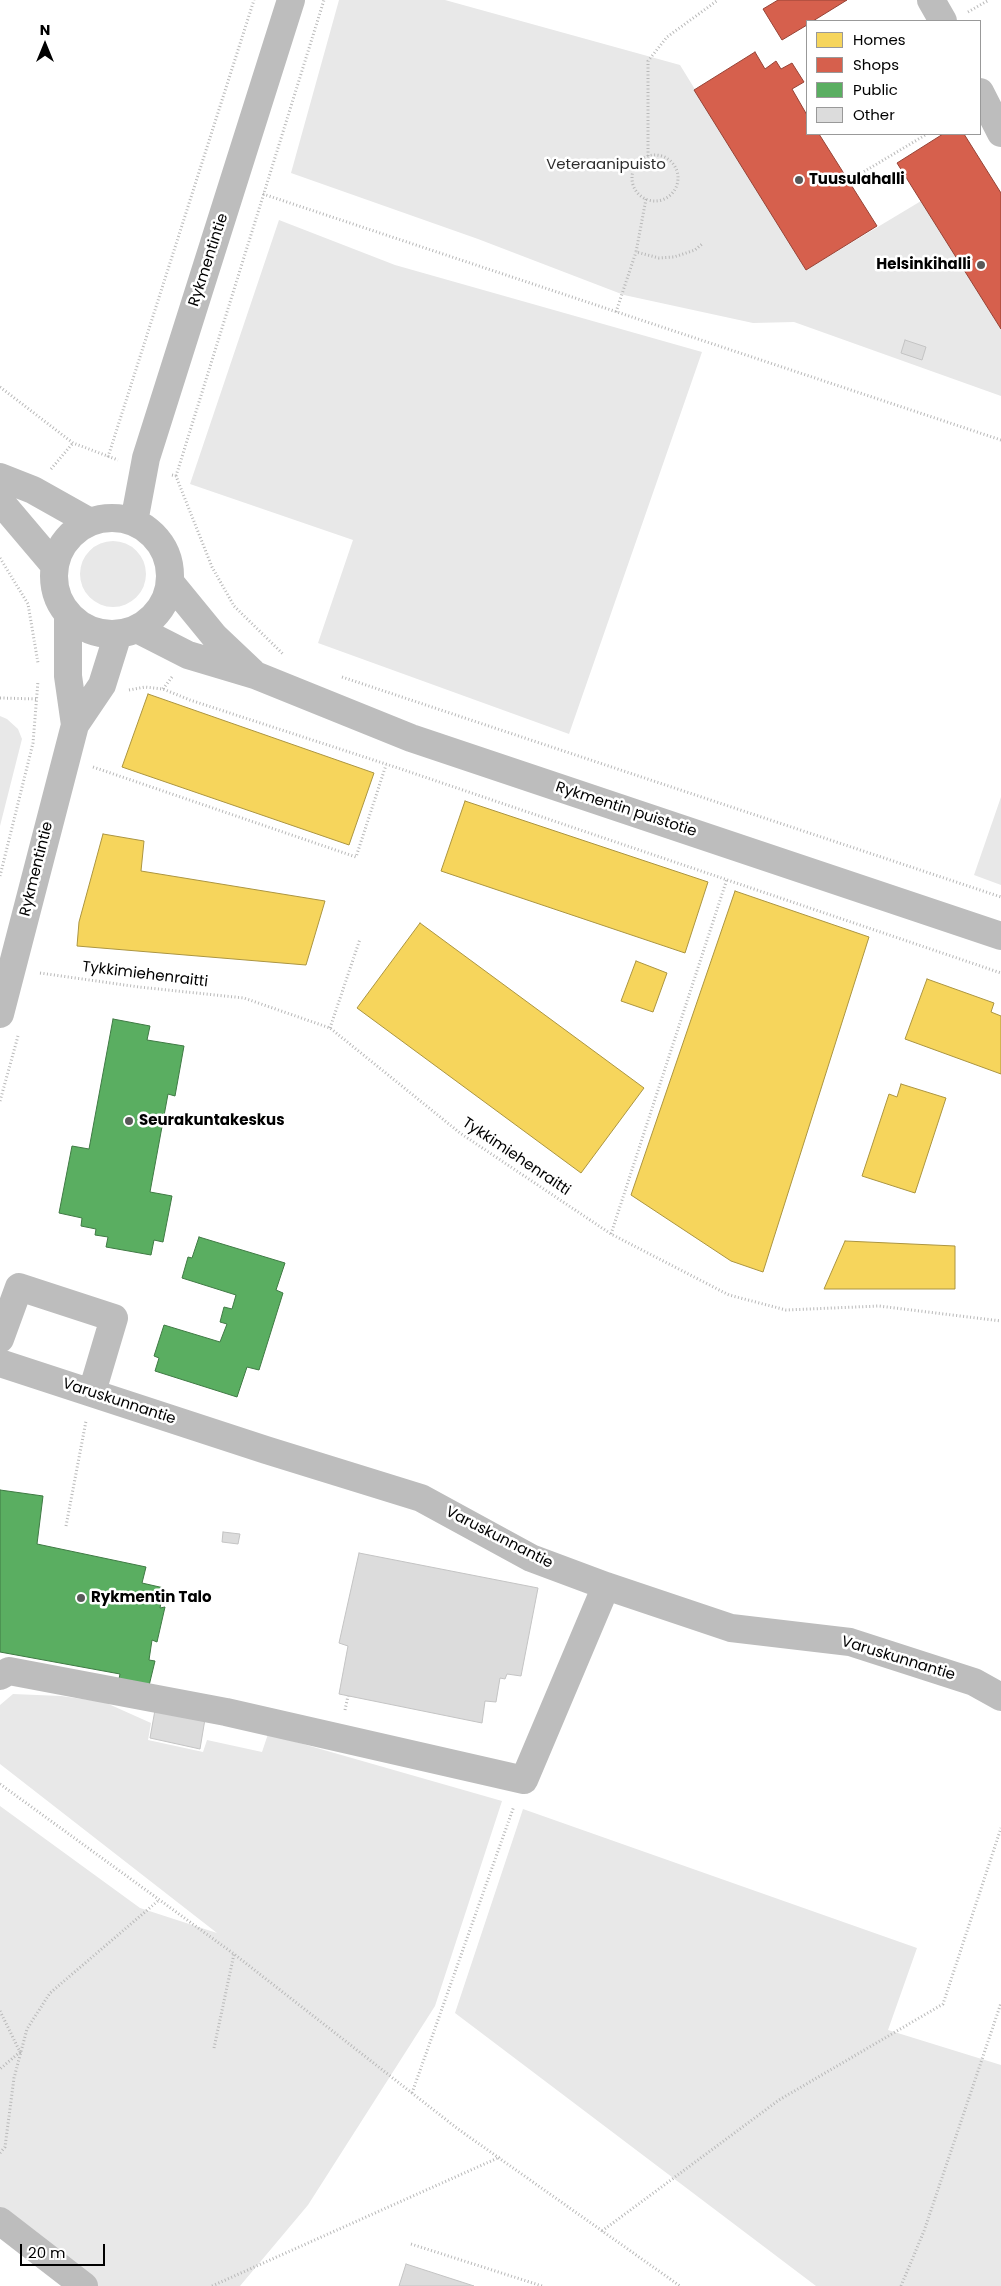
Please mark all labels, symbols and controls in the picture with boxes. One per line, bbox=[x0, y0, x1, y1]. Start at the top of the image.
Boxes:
north arrow bbox=[20, 20, 70, 70]
text: N bbox=[40, 20, 50, 40]
legend bbox=[806, 20, 981, 135]
text: Homes bbox=[853, 29, 906, 50]
text: Shops bbox=[853, 54, 899, 75]
text: Public bbox=[853, 79, 898, 100]
text: Other bbox=[853, 104, 895, 125]
park label: Veteraanipuisto bbox=[546, 156, 666, 174]
place label: Tuusulahalli bbox=[809, 171, 905, 189]
marker: Tuusulahalli bbox=[793, 174, 805, 186]
street label: Rykmentintie bbox=[185, 211, 233, 309]
place label: Helsinkihalli bbox=[876, 256, 971, 274]
marker: Helsinkihalli bbox=[975, 259, 987, 271]
street label: Rykmentin puistotie bbox=[553, 779, 699, 841]
street label: Rykmentintie bbox=[17, 820, 57, 918]
street label: Tykkimiehenraitti bbox=[81, 958, 209, 992]
place label: Seurakuntakeskus bbox=[139, 1112, 285, 1130]
street label: Tykkimiehenraitti bbox=[458, 1114, 574, 1200]
marker: Seurakuntakeskus bbox=[123, 1115, 135, 1127]
street label: Varuskunnantie bbox=[60, 1375, 178, 1429]
street label: Varuskunnantie bbox=[442, 1503, 556, 1573]
place label: Rykmentin Talo bbox=[91, 1589, 212, 1607]
marker: Rykmentin Talo bbox=[75, 1592, 87, 1604]
street label: Varuskunnantie bbox=[839, 1633, 957, 1685]
scale bar bbox=[22, 2234, 108, 2266]
text: 20 m bbox=[28, 2242, 66, 2263]

